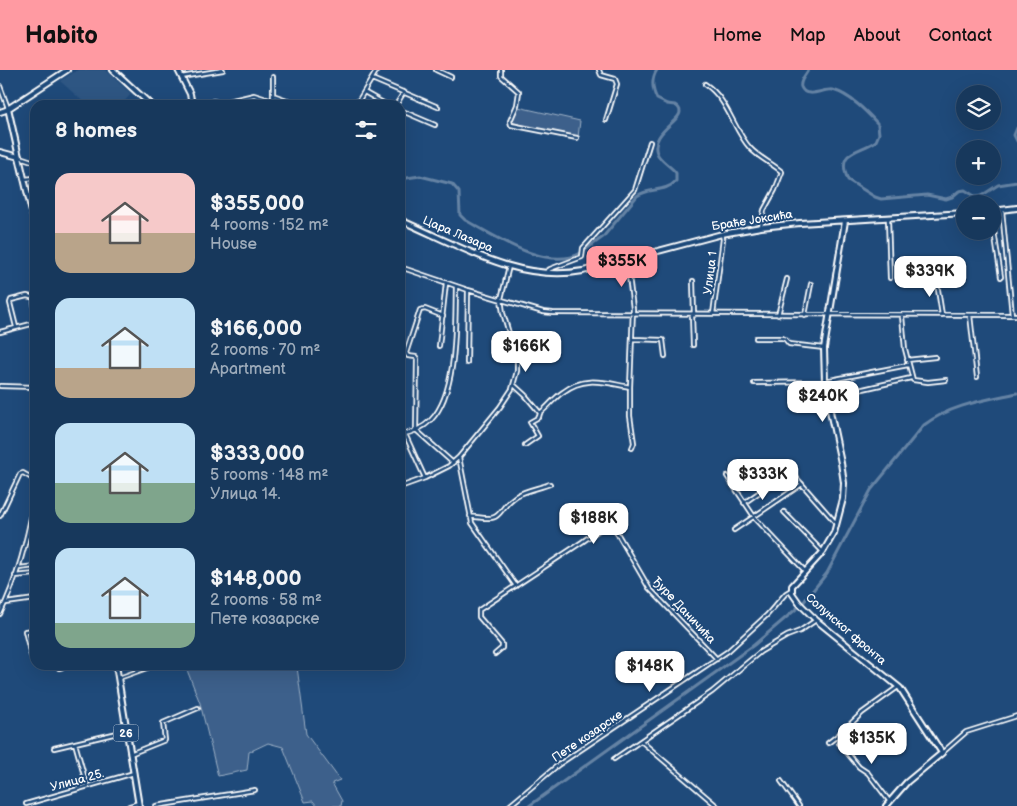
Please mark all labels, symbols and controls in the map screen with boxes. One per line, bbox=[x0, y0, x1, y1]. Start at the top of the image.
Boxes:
text: Habito bbox=[25, 21, 98, 50]
text: Home bbox=[713, 25, 762, 46]
text: Map bbox=[790, 25, 826, 46]
text: About bbox=[854, 25, 901, 46]
text: Contact bbox=[929, 25, 992, 46]
map controls bbox=[956, 85, 1001, 240]
button: layers bbox=[956, 85, 1001, 130]
icon: filters bbox=[352, 116, 380, 144]
text: 8 homes bbox=[55, 118, 137, 143]
button: + bbox=[956, 140, 1001, 185]
text: $355,000 bbox=[210, 191, 304, 216]
icon: home bbox=[95, 193, 155, 253]
button: − bbox=[956, 195, 1001, 240]
street label: Браће Јоксића bbox=[710, 207, 794, 234]
street label: Цара Лазара bbox=[420, 213, 495, 256]
text: 4 rooms · 152 m² bbox=[210, 216, 329, 235]
text: House bbox=[210, 235, 257, 254]
pin: $355K bbox=[587, 246, 657, 288]
street label: Улица 1 bbox=[700, 251, 721, 296]
text: $355K bbox=[597, 252, 647, 271]
pin: $339K bbox=[895, 256, 965, 298]
text: $339K bbox=[905, 262, 955, 281]
text: $166,000 bbox=[210, 316, 302, 341]
icon: home bbox=[95, 318, 155, 378]
pin: $166K bbox=[491, 330, 561, 373]
text: $166K bbox=[502, 337, 550, 356]
text: 2 rooms · 70 m² bbox=[210, 341, 320, 360]
text: Apartment bbox=[210, 360, 286, 379]
pin: $240K bbox=[788, 380, 858, 423]
text: $240K bbox=[798, 387, 848, 406]
text: $333,000 bbox=[210, 441, 305, 466]
icon: home bbox=[95, 443, 155, 503]
pin: $333K bbox=[728, 458, 798, 501]
text: $333K bbox=[738, 465, 788, 484]
text: 5 rooms · 148 m² bbox=[210, 466, 328, 485]
text: Улица 14. bbox=[210, 485, 281, 504]
pin: $188K bbox=[559, 502, 629, 545]
text: $188K bbox=[570, 509, 618, 528]
text: $148,000 bbox=[210, 566, 302, 591]
icon: home bbox=[95, 568, 155, 628]
street label: Ђуре Даничића bbox=[649, 574, 719, 647]
street label: Солунског фронта bbox=[802, 590, 889, 668]
text: 2 rooms · 58 m² bbox=[210, 591, 322, 610]
text: Пете козарске bbox=[210, 610, 319, 629]
pin: $148K bbox=[615, 650, 685, 693]
text: $148K bbox=[626, 657, 674, 676]
street label: Пете козарске bbox=[549, 707, 626, 766]
pin: $135K bbox=[837, 722, 907, 765]
road number: 26 bbox=[114, 724, 138, 741]
text: $135K bbox=[849, 729, 895, 748]
street label: Улица 25. bbox=[49, 766, 106, 795]

